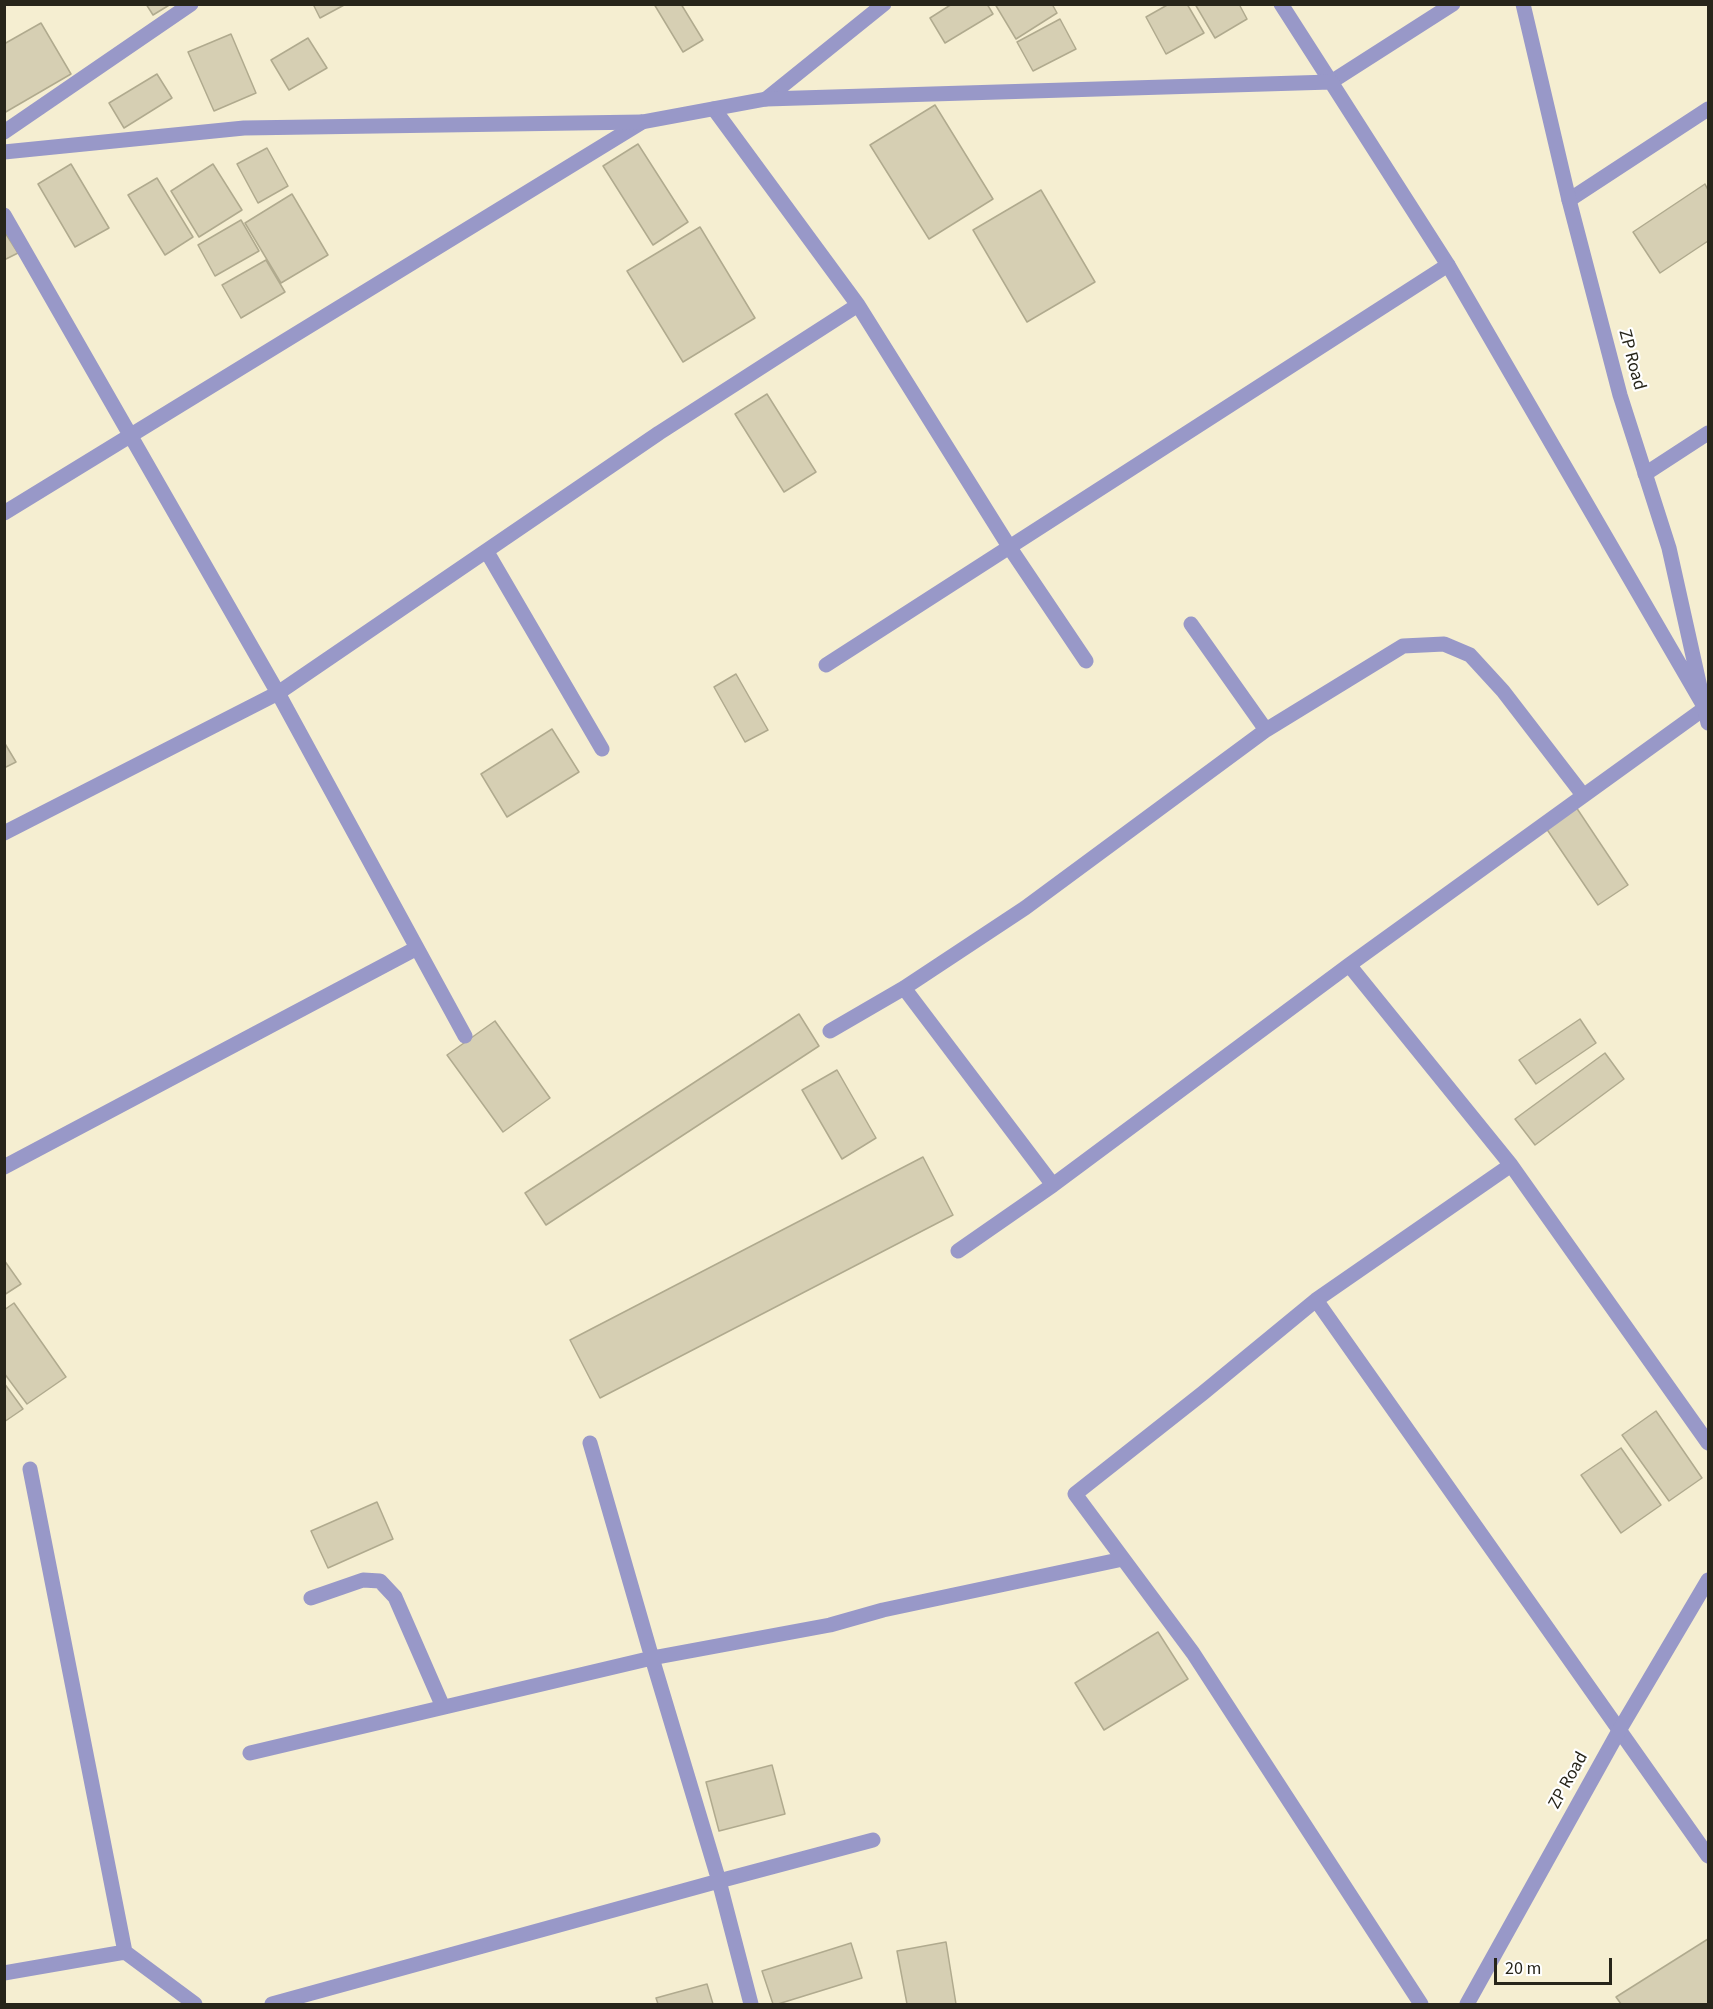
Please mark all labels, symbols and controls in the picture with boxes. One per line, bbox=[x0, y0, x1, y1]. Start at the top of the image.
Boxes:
street label: ZP Road bbox=[1613, 327, 1649, 393]
street label: ZP Road bbox=[1544, 1749, 1594, 1813]
scale bar bbox=[1497, 1946, 1616, 1984]
text: 20 m bbox=[1505, 1956, 1541, 1981]

